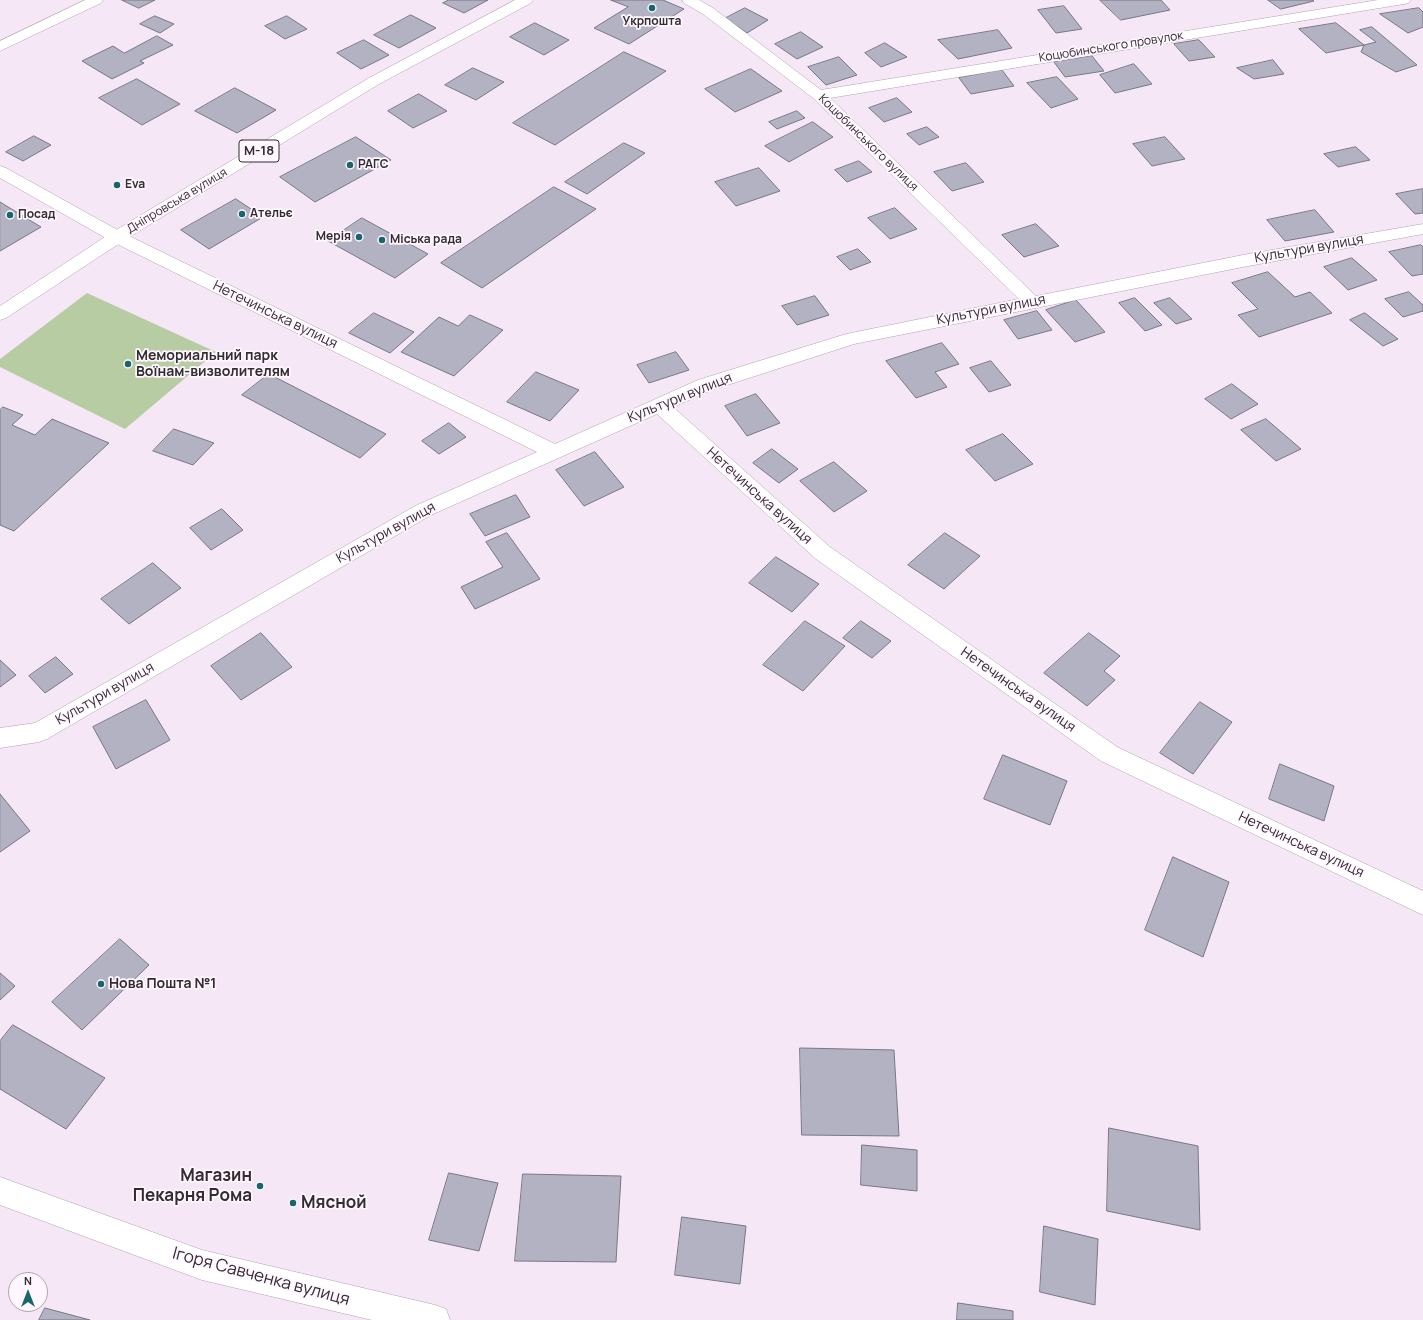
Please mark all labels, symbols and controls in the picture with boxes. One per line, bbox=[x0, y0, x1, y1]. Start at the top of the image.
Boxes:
marker: Укрпошта bbox=[647, 3, 657, 13]
place label: Укрпошта bbox=[623, 15, 681, 29]
street label: Коцюбинського провулок bbox=[1038, 28, 1184, 66]
street label: Коцюбинського вулиця bbox=[815, 92, 921, 194]
road number: М-18 bbox=[239, 140, 279, 162]
place label: РАГС bbox=[358, 158, 389, 172]
marker: РАГС bbox=[345, 160, 355, 170]
street label: Дніпровська вулиця bbox=[124, 165, 230, 237]
place label: Eva bbox=[125, 178, 145, 192]
marker: Eva bbox=[112, 180, 122, 190]
place label: Ательє bbox=[250, 207, 293, 221]
place label: Посад bbox=[18, 208, 55, 222]
marker: Ательє bbox=[237, 209, 247, 219]
marker: Посад bbox=[5, 210, 15, 220]
place label: Мерія bbox=[316, 230, 351, 244]
street label: Культури вулиця bbox=[1253, 231, 1365, 267]
marker: Мерія bbox=[354, 232, 364, 242]
place label: Міська рада bbox=[390, 233, 462, 247]
marker: Міська рада bbox=[377, 235, 387, 245]
street label: Нетечинська вулиця bbox=[210, 278, 340, 352]
street label: Культури вулиця bbox=[935, 291, 1047, 329]
place label: Мемориальний парк Воїнам-визволителям bbox=[136, 348, 290, 380]
marker: Мемориальний парк Воїнам-визволителям bbox=[123, 359, 133, 369]
street label: Культури вулиця bbox=[626, 369, 734, 427]
street label: Нетечинська вулиця bbox=[703, 444, 815, 548]
street label: Культури вулиця bbox=[333, 499, 439, 567]
street label: Нетечинська вулиця bbox=[957, 644, 1079, 736]
street label: Культури вулиця bbox=[53, 659, 157, 729]
street label: Нетечинська вулиця bbox=[1236, 809, 1366, 881]
place label: Нова Пошта №1 bbox=[109, 976, 216, 992]
marker: Нова Пошта №1 bbox=[96, 979, 106, 989]
place label: Магазин Пекарня Рома bbox=[133, 1166, 252, 1206]
marker: Магазин Пекарня Рома bbox=[255, 1181, 265, 1191]
place label: Мясной bbox=[301, 1193, 367, 1213]
marker: Мясной bbox=[288, 1198, 298, 1208]
street label: Ігоря Савченка вулиця bbox=[170, 1243, 352, 1311]
north arrow bbox=[8, 1272, 48, 1312]
text: N bbox=[24, 1273, 32, 1288]

